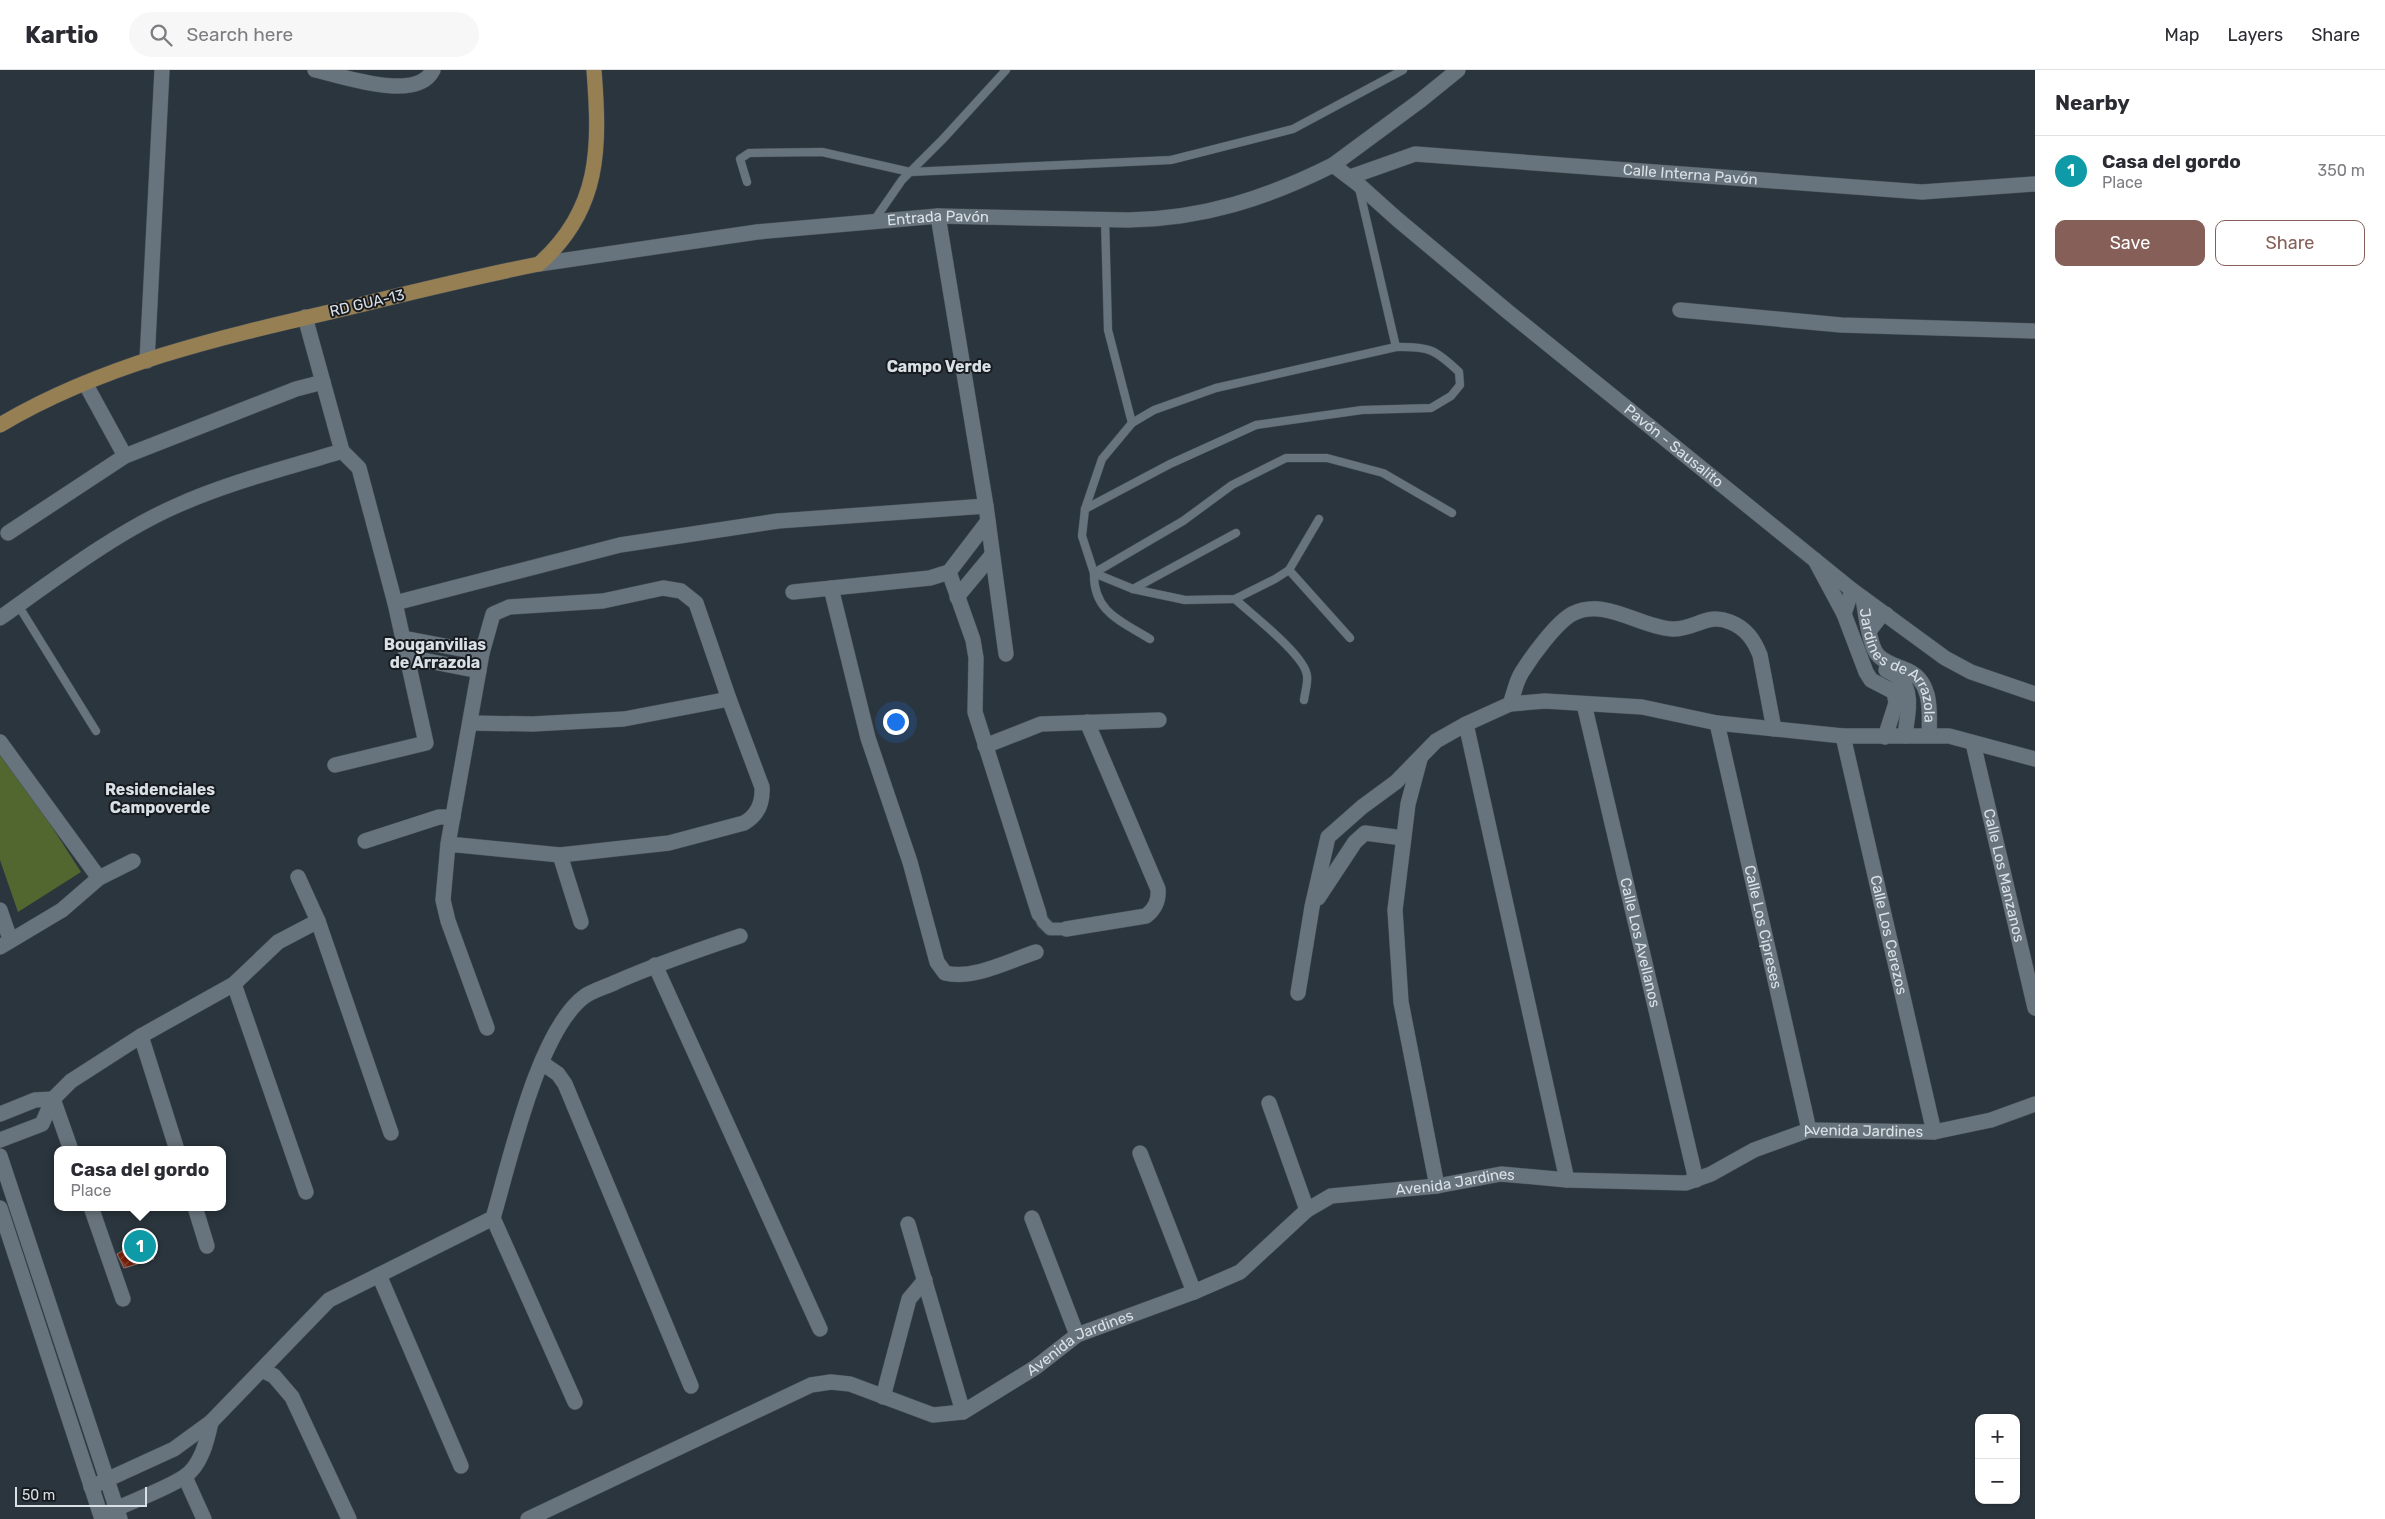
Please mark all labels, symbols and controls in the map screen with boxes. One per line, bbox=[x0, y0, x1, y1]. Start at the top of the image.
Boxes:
search box bbox=[129, 12, 479, 57]
text: Kartio bbox=[25, 21, 99, 49]
icon: search bbox=[147, 21, 175, 49]
text: Search here bbox=[187, 23, 293, 46]
text: Map bbox=[2165, 24, 2200, 46]
text: Layers bbox=[2228, 24, 2283, 46]
text: Share bbox=[2311, 24, 2360, 46]
text: Nearby bbox=[2055, 90, 2130, 115]
text: Casa del gordo bbox=[2102, 150, 2241, 173]
street label: Calle Interna Pavón bbox=[1622, 161, 1758, 189]
text: 1 bbox=[2067, 161, 2075, 180]
text: 350 m bbox=[2318, 161, 2365, 180]
text: Place bbox=[2102, 173, 2143, 192]
street label: Entrada Pavón bbox=[886, 207, 989, 229]
button: Save bbox=[2055, 220, 2205, 266]
button: Share bbox=[2215, 220, 2365, 266]
street label: RD GUA-13 bbox=[328, 286, 406, 320]
district label: Campo Verde bbox=[887, 357, 991, 376]
street label: Pavón - Sausalito bbox=[1621, 400, 1727, 491]
street label: Jardines de Arrazola bbox=[1856, 607, 1938, 723]
district label: Bouganvilias de Arrazola bbox=[384, 635, 486, 672]
your location bbox=[883, 709, 909, 735]
district label: Residenciales Campoverde bbox=[105, 780, 215, 817]
street label: Calle Los Manzanos bbox=[1980, 807, 2028, 944]
street label: Calle Los Cipreses bbox=[1740, 863, 1786, 991]
street label: Calle Los Cerezos bbox=[1866, 873, 1911, 997]
street label: Calle Los Avellanos bbox=[1616, 876, 1664, 1009]
street label: Avenida Jardines bbox=[1800, 1120, 1924, 1141]
popup bbox=[54, 1146, 226, 1211]
text: Casa del gordo bbox=[71, 1158, 209, 1181]
street label: Avenida Jardines bbox=[1395, 1165, 1516, 1199]
text: Place bbox=[71, 1181, 111, 1200]
pin: 1 bbox=[124, 1227, 156, 1265]
street label: Avenida Jardines bbox=[1023, 1306, 1136, 1380]
map controls bbox=[1975, 1414, 2020, 1504]
button: + bbox=[1975, 1414, 2020, 1459]
button: − bbox=[1975, 1459, 2020, 1504]
scale bar bbox=[15, 1484, 148, 1507]
text: 50 m bbox=[22, 1487, 55, 1504]

